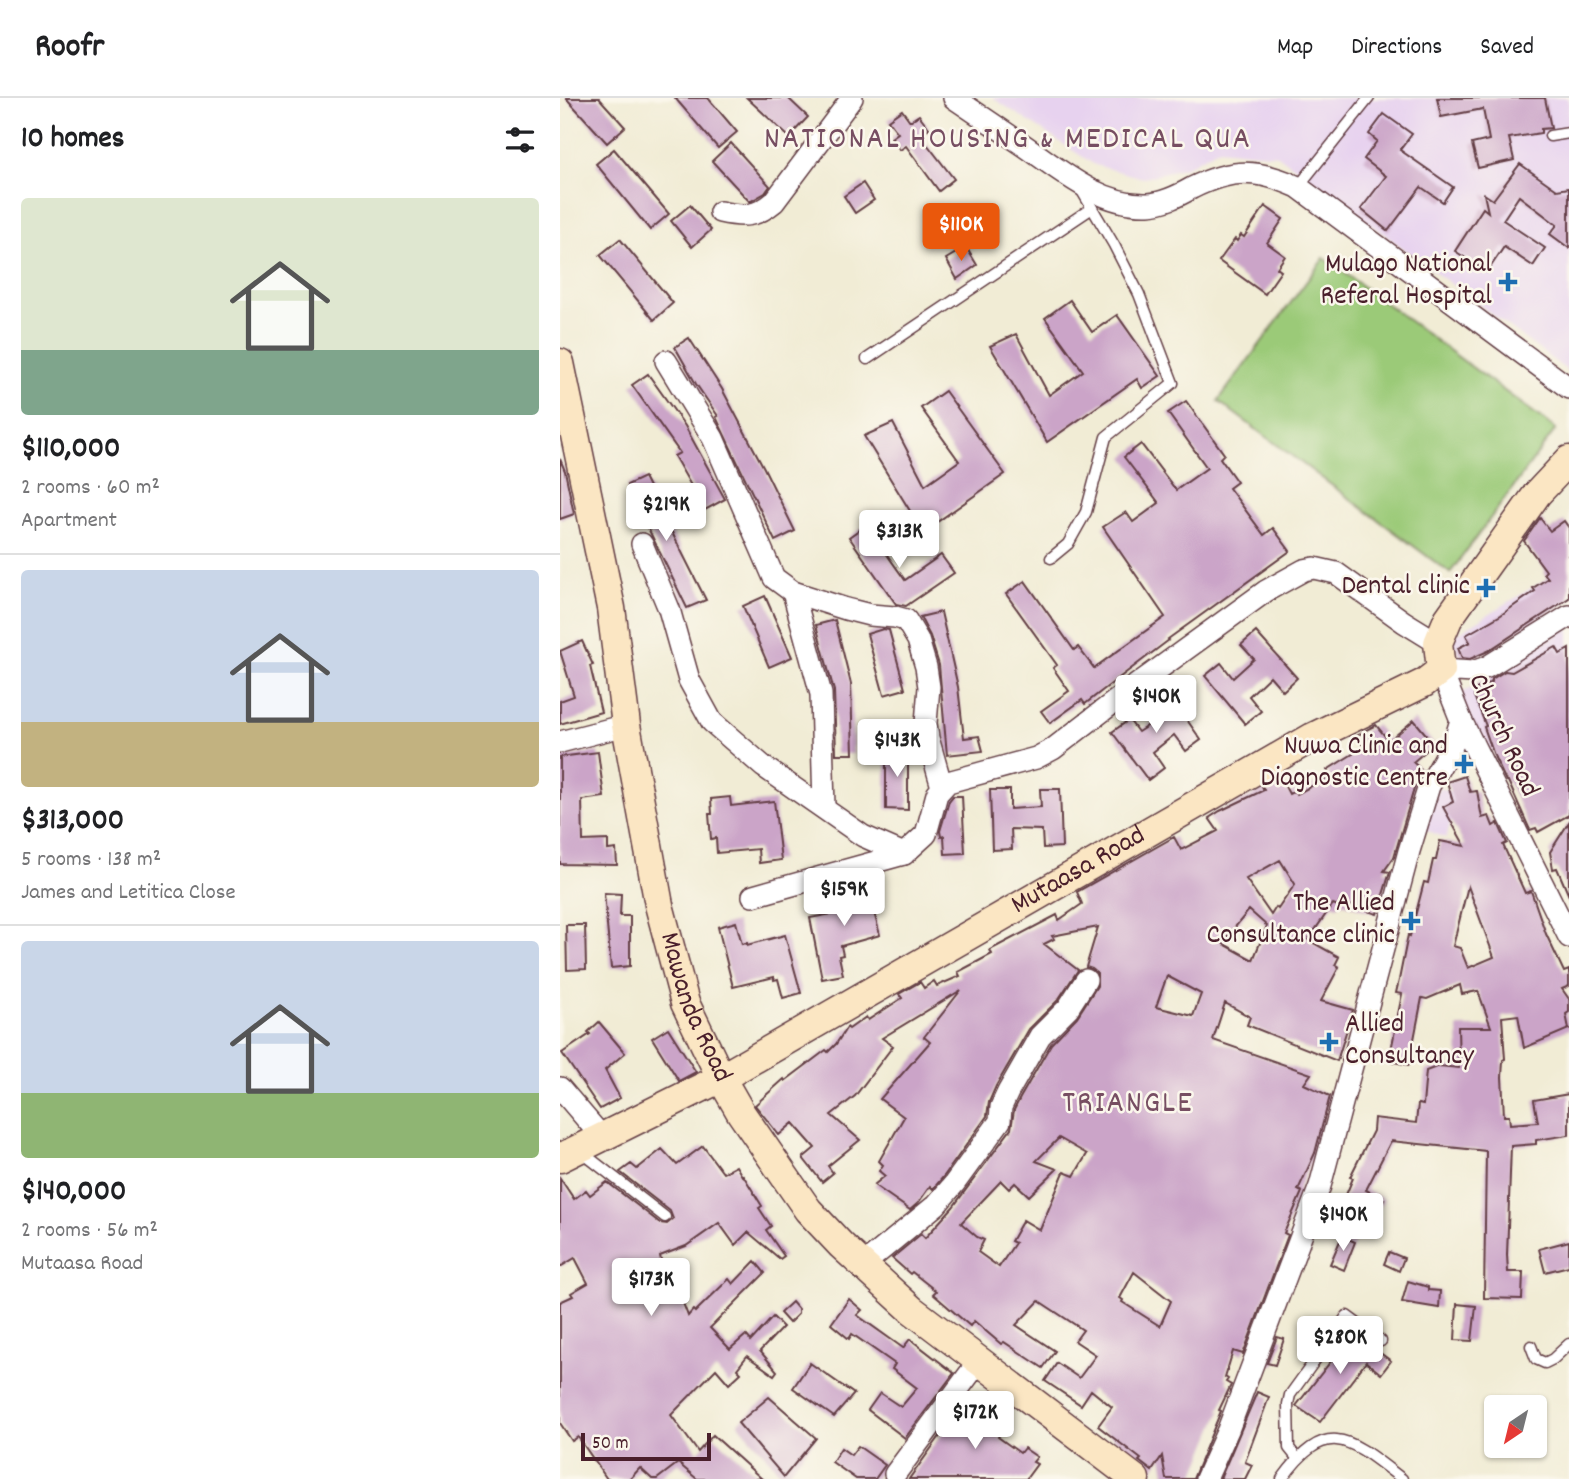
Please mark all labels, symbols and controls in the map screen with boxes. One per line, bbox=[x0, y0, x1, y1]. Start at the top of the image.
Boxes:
text: Roofr bbox=[35, 25, 104, 72]
text: Map bbox=[1277, 31, 1313, 65]
text: Directions bbox=[1351, 31, 1442, 65]
text: Saved bbox=[1480, 31, 1534, 65]
district label: NATIONAL HOUSING & MEDICAL QUA bbox=[764, 118, 1252, 164]
text: 10 homes bbox=[21, 119, 124, 162]
icon: filters bbox=[501, 121, 539, 159]
pin: $110K bbox=[912, 204, 1010, 263]
text: $110K bbox=[939, 209, 983, 242]
icon: home bbox=[217, 243, 343, 369]
place label: Mulago National Referal Hospital bbox=[1321, 246, 1492, 318]
marker: Mulago National Referal Hospital bbox=[1498, 272, 1518, 292]
text: $110,000 bbox=[21, 429, 120, 472]
text: 2 rooms · 60 m² bbox=[21, 472, 160, 505]
pin: $219K bbox=[617, 484, 715, 543]
text: $219K bbox=[642, 489, 690, 522]
text: Apartment bbox=[21, 505, 117, 538]
pin: $313K bbox=[850, 510, 948, 570]
text: $313K bbox=[875, 516, 923, 549]
place label: Dental clinic bbox=[1341, 568, 1470, 608]
marker: Dental clinic bbox=[1476, 578, 1496, 598]
icon: home bbox=[217, 615, 343, 741]
street label: Church Road bbox=[1456, 668, 1548, 804]
pin: $140K bbox=[1107, 676, 1205, 735]
text: $140K bbox=[1131, 681, 1181, 714]
pin: $143K bbox=[848, 720, 946, 779]
text: $143K bbox=[873, 725, 921, 758]
place label: Nuwa Clinic and Diagnostic Centre bbox=[1261, 728, 1448, 800]
marker: Nuwa Clinic and Diagnostic Centre bbox=[1454, 754, 1474, 774]
text: $313,000 bbox=[21, 801, 124, 844]
street label: Mutaasa Road bbox=[1005, 817, 1154, 926]
text: 5 rooms · 138 m² bbox=[21, 844, 161, 877]
pin: $159K bbox=[795, 868, 893, 928]
text: $159K bbox=[820, 874, 868, 907]
text: James and Letitica Close bbox=[21, 877, 236, 910]
place label: The Allied Consultance clinic bbox=[1207, 885, 1395, 957]
marker: The Allied Consultance clinic bbox=[1401, 911, 1421, 931]
street label: Mawanda Road bbox=[647, 928, 741, 1090]
icon: home bbox=[217, 986, 343, 1112]
place label: Allied Consultancy bbox=[1345, 1006, 1474, 1078]
marker: Allied Consultancy bbox=[1319, 1032, 1339, 1052]
district label: TRIANGLE bbox=[1062, 1082, 1194, 1128]
text: $140,000 bbox=[21, 1172, 126, 1215]
pin: $140K bbox=[1294, 1194, 1392, 1253]
text: $140K bbox=[1318, 1199, 1368, 1232]
text: 2 rooms · 56 m² bbox=[21, 1215, 158, 1248]
text: Mutaasa Road bbox=[21, 1248, 143, 1281]
pin: $173K bbox=[602, 1258, 700, 1318]
text: $173K bbox=[628, 1264, 674, 1297]
pin: $280K bbox=[1291, 1316, 1389, 1376]
text: $280K bbox=[1313, 1322, 1367, 1355]
pin: $172K bbox=[926, 1392, 1024, 1451]
north arrow bbox=[1484, 1395, 1547, 1458]
map controls bbox=[1484, 1395, 1547, 1458]
text: $172K bbox=[952, 1397, 998, 1430]
scale bar bbox=[581, 1430, 710, 1462]
text: 50 m bbox=[592, 1431, 629, 1458]

